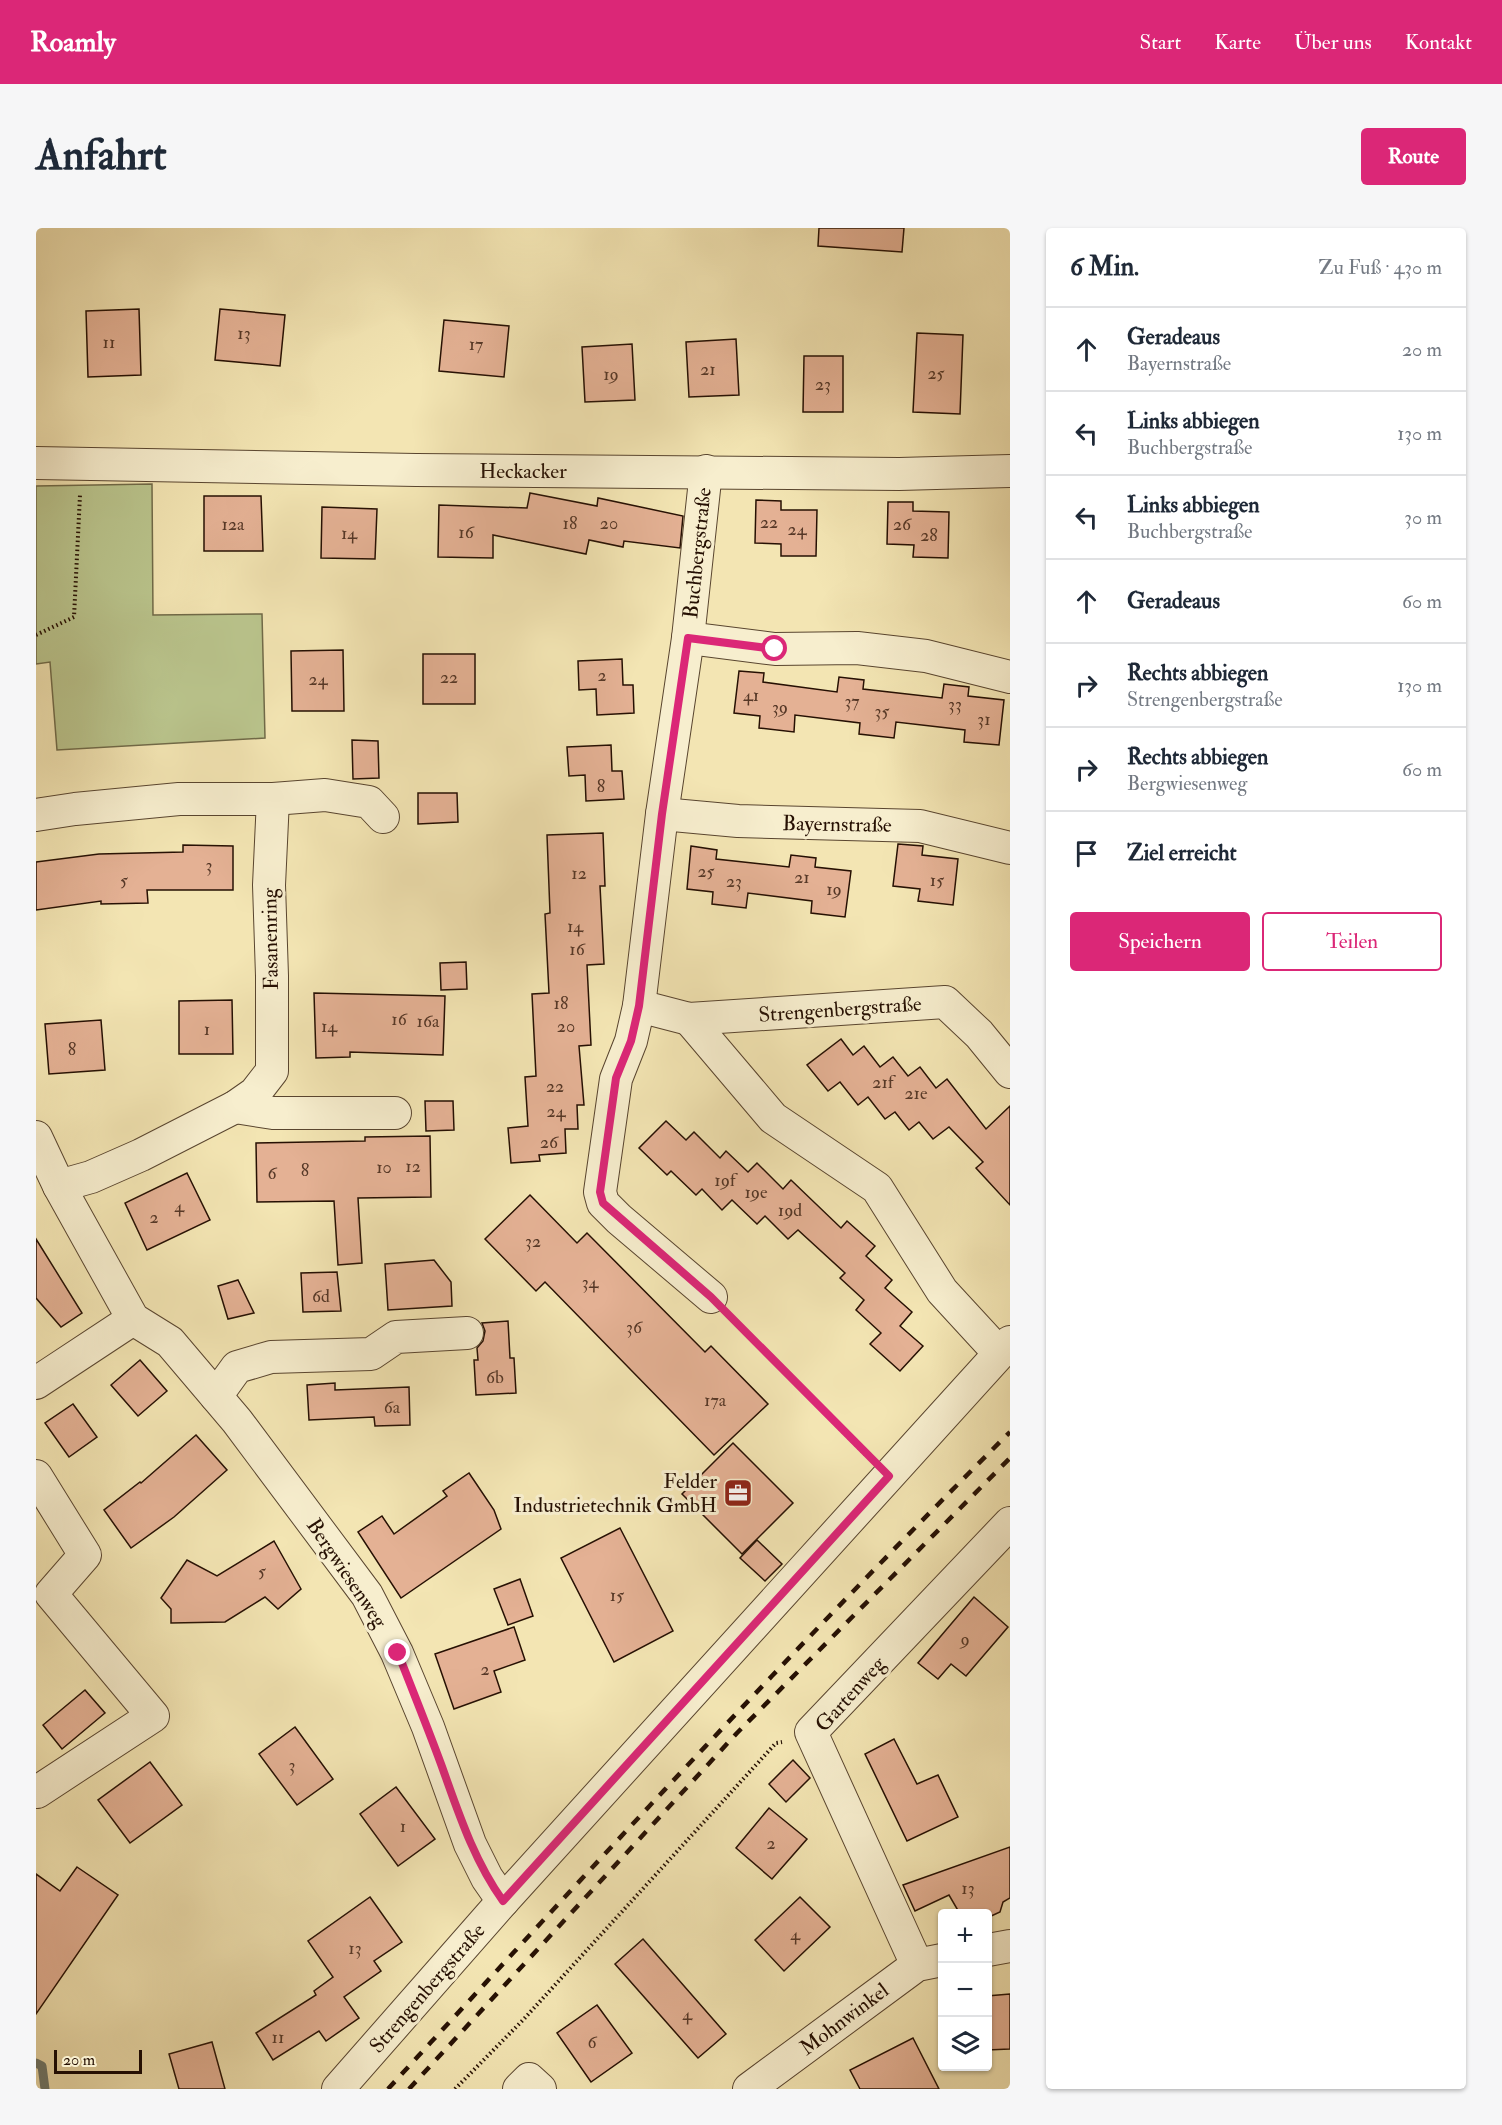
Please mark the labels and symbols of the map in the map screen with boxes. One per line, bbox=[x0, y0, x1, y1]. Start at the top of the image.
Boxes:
house number: 13 bbox=[237, 322, 251, 345]
house number: 11 bbox=[103, 331, 115, 354]
house number: 17 bbox=[469, 333, 483, 356]
house number: 21 bbox=[700, 358, 716, 381]
house number: 25 bbox=[928, 362, 945, 385]
house number: 19 bbox=[603, 363, 619, 386]
house number: 23 bbox=[815, 373, 831, 396]
street label: Heckacker bbox=[479, 458, 567, 485]
street label: Buchbergstraße bbox=[677, 486, 718, 620]
house number: 22 bbox=[760, 511, 778, 534]
house number: 18 bbox=[563, 512, 577, 535]
house number: 20 bbox=[600, 512, 618, 535]
house number: 12a bbox=[222, 513, 245, 536]
house number: 26 bbox=[893, 513, 912, 536]
house number: 24 bbox=[788, 518, 808, 541]
house number: 16 bbox=[458, 521, 475, 544]
house number: 14 bbox=[341, 522, 358, 545]
house number: 28 bbox=[920, 524, 938, 547]
route start bbox=[761, 635, 787, 661]
house number: 2 bbox=[597, 664, 607, 687]
house number: 22 bbox=[440, 666, 458, 689]
house number: 24 bbox=[309, 668, 329, 691]
house number: 41 bbox=[743, 684, 759, 707]
house number: 37 bbox=[844, 690, 860, 713]
house number: 33 bbox=[948, 693, 962, 716]
house number: 39 bbox=[772, 696, 788, 719]
house number: 35 bbox=[875, 700, 889, 723]
house number: 31 bbox=[977, 708, 991, 731]
house number: 8 bbox=[597, 775, 605, 798]
street label: Bayernstraße bbox=[782, 810, 892, 839]
house number: 3 bbox=[206, 854, 212, 877]
house number: 25 bbox=[698, 860, 715, 883]
house number: 12 bbox=[571, 862, 587, 885]
house number: 21 bbox=[794, 866, 810, 889]
house number: 5 bbox=[120, 869, 128, 892]
house number: 15 bbox=[930, 869, 944, 892]
house number: 23 bbox=[726, 870, 742, 893]
house number: 19 bbox=[826, 878, 842, 901]
street label: Fasanenring bbox=[256, 887, 285, 990]
house number: 14 bbox=[567, 915, 584, 938]
house number: 16 bbox=[569, 938, 586, 961]
street label: Strengenbergstraße bbox=[758, 990, 923, 1029]
house number: 18 bbox=[554, 992, 568, 1015]
house number: 16 bbox=[391, 1008, 408, 1031]
house number: 16a bbox=[417, 1010, 440, 1033]
house number: 14 bbox=[321, 1015, 338, 1038]
house number: 20 bbox=[557, 1015, 575, 1038]
house number: 1 bbox=[204, 1018, 210, 1041]
house number: 8 bbox=[68, 1038, 76, 1061]
house number: 21f bbox=[872, 1071, 897, 1094]
house number: 22 bbox=[546, 1075, 564, 1098]
house number: 21e bbox=[904, 1082, 928, 1105]
house number: 24 bbox=[547, 1100, 567, 1123]
house number: 26 bbox=[540, 1131, 559, 1154]
house number: 12 bbox=[405, 1155, 421, 1178]
house number: 10 bbox=[376, 1156, 392, 1179]
house number: 8 bbox=[301, 1159, 309, 1182]
house number: 6 bbox=[267, 1162, 277, 1185]
house number: 19f bbox=[714, 1169, 739, 1192]
house number: 19e bbox=[744, 1181, 768, 1204]
house number: 4 bbox=[174, 1195, 185, 1218]
house number: 19d bbox=[778, 1199, 802, 1222]
house number: 2 bbox=[149, 1206, 159, 1229]
house number: 32 bbox=[525, 1230, 541, 1253]
house number: 34 bbox=[582, 1271, 600, 1294]
house number: 6d bbox=[312, 1285, 330, 1308]
house number: 36 bbox=[626, 1316, 643, 1339]
house number: 6b bbox=[486, 1366, 504, 1389]
house number: 17a bbox=[704, 1389, 727, 1412]
house number: 6a bbox=[384, 1396, 401, 1419]
place label: Felder Industrietechnik GmbH bbox=[513, 1468, 717, 1519]
office icon: Felder Industrietechnik GmbH bbox=[722, 1477, 754, 1509]
street label: Bergwiesenweg bbox=[300, 1513, 393, 1634]
house number: 5 bbox=[258, 1560, 266, 1583]
house number: 15 bbox=[610, 1584, 624, 1607]
house number: 9 bbox=[958, 1628, 970, 1651]
route end bbox=[384, 1639, 410, 1665]
street label: Gartenweg bbox=[809, 1651, 892, 1738]
house number: 2 bbox=[480, 1658, 490, 1681]
house number: 3 bbox=[289, 1754, 295, 1777]
house number: 1 bbox=[400, 1815, 406, 1838]
house number: 2 bbox=[766, 1832, 776, 1855]
house number: 13 bbox=[961, 1877, 975, 1900]
street label: Strengenbergstraße bbox=[364, 1918, 491, 2059]
house number: 4 bbox=[790, 1923, 801, 1946]
house number: 13 bbox=[348, 1937, 362, 1960]
street label: Mohnwinkel bbox=[794, 1977, 895, 2062]
house number: 4 bbox=[682, 2003, 693, 2026]
house number: 11 bbox=[272, 2026, 284, 2049]
house number: 6 bbox=[587, 2031, 597, 2054]
scale bar bbox=[54, 2047, 142, 2074]

